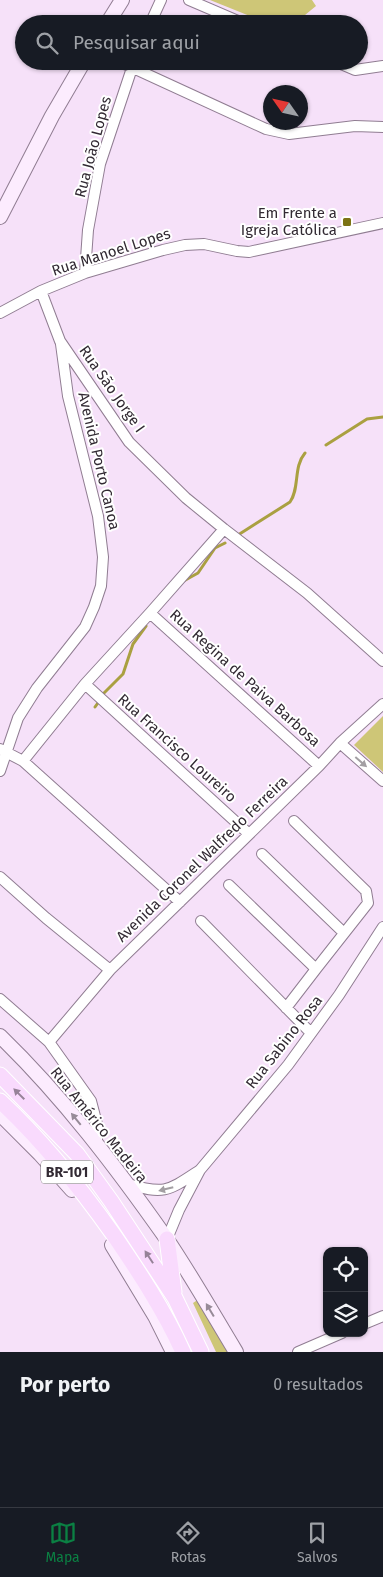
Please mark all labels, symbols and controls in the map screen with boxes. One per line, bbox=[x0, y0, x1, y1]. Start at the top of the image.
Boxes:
search box bbox=[15, 15, 368, 70]
icon: search bbox=[33, 29, 61, 57]
text: Pesquisar aqui bbox=[73, 31, 200, 54]
north arrow bbox=[263, 85, 308, 130]
street label: Rua João Lopes bbox=[71, 94, 115, 200]
place label: Em Frente a Igreja Católica bbox=[241, 204, 337, 239]
marker: Em Frente a Igreja Católica bbox=[341, 216, 353, 228]
street label: Rua Manoel Lopes bbox=[49, 224, 173, 280]
street label: Rua São Jorge I bbox=[75, 342, 149, 436]
street label: Avenida Porto Canoa bbox=[74, 390, 124, 532]
street label: Rua Regina de Paiva Barbosa bbox=[166, 606, 324, 750]
street label: Rua Francisco Loureiro bbox=[114, 690, 240, 806]
one-way arrow bbox=[355, 756, 367, 768]
street label: Avenida Coronel Walfredo Ferreira bbox=[113, 772, 291, 946]
street label: Rua Sabino Rosa bbox=[242, 992, 326, 1092]
street label: Rua Américo Madeira bbox=[47, 1063, 151, 1187]
one-way arrow bbox=[13, 1088, 25, 1100]
one-way arrow bbox=[71, 1113, 82, 1126]
road number: BR-101 bbox=[41, 1160, 93, 1184]
one-way arrow bbox=[158, 1185, 174, 1193]
map controls bbox=[323, 1247, 368, 1337]
button: locate bbox=[323, 1247, 368, 1292]
one-way arrow bbox=[144, 1251, 154, 1264]
button: layers bbox=[323, 1292, 368, 1337]
one-way arrow bbox=[206, 1304, 215, 1317]
text: Por perto bbox=[20, 1372, 110, 1398]
text: 0 resultados bbox=[273, 1375, 363, 1394]
tab: Mapa bbox=[45, 1519, 80, 1566]
tab: Rotas bbox=[171, 1519, 206, 1566]
tab: Salvos bbox=[297, 1519, 338, 1566]

